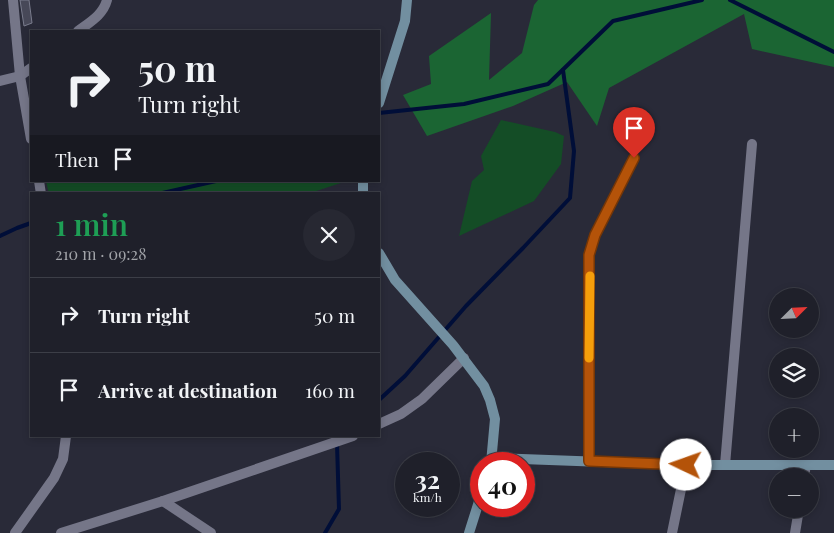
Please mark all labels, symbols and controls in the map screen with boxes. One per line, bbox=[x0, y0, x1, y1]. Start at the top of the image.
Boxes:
text: 50 m bbox=[138, 44, 216, 91]
icon: right bbox=[55, 50, 120, 115]
text: Turn right bbox=[138, 89, 240, 119]
pin bbox=[613, 107, 655, 158]
icon: arrive bbox=[620, 114, 648, 142]
icon: arrive bbox=[109, 145, 137, 173]
text: Then bbox=[55, 146, 99, 172]
text: 1 min bbox=[55, 204, 128, 244]
button: close bbox=[303, 209, 355, 261]
text: 210 m · 09:28 bbox=[55, 243, 147, 264]
north arrow bbox=[769, 288, 819, 338]
map controls bbox=[769, 288, 819, 518]
icon: right bbox=[55, 301, 83, 329]
text: Turn right bbox=[98, 302, 190, 328]
text: 50 m bbox=[314, 302, 355, 328]
button: layers bbox=[769, 348, 819, 398]
icon: arrive bbox=[55, 376, 83, 404]
text: Arrive at destination bbox=[98, 377, 278, 403]
text: 160 m bbox=[305, 377, 355, 403]
button: + bbox=[769, 408, 819, 458]
position arrow bbox=[659, 438, 711, 490]
speed limit sign: 40 bbox=[470, 452, 535, 517]
text: 32 bbox=[415, 462, 440, 495]
button: − bbox=[769, 468, 819, 518]
text: km/h bbox=[413, 489, 442, 505]

